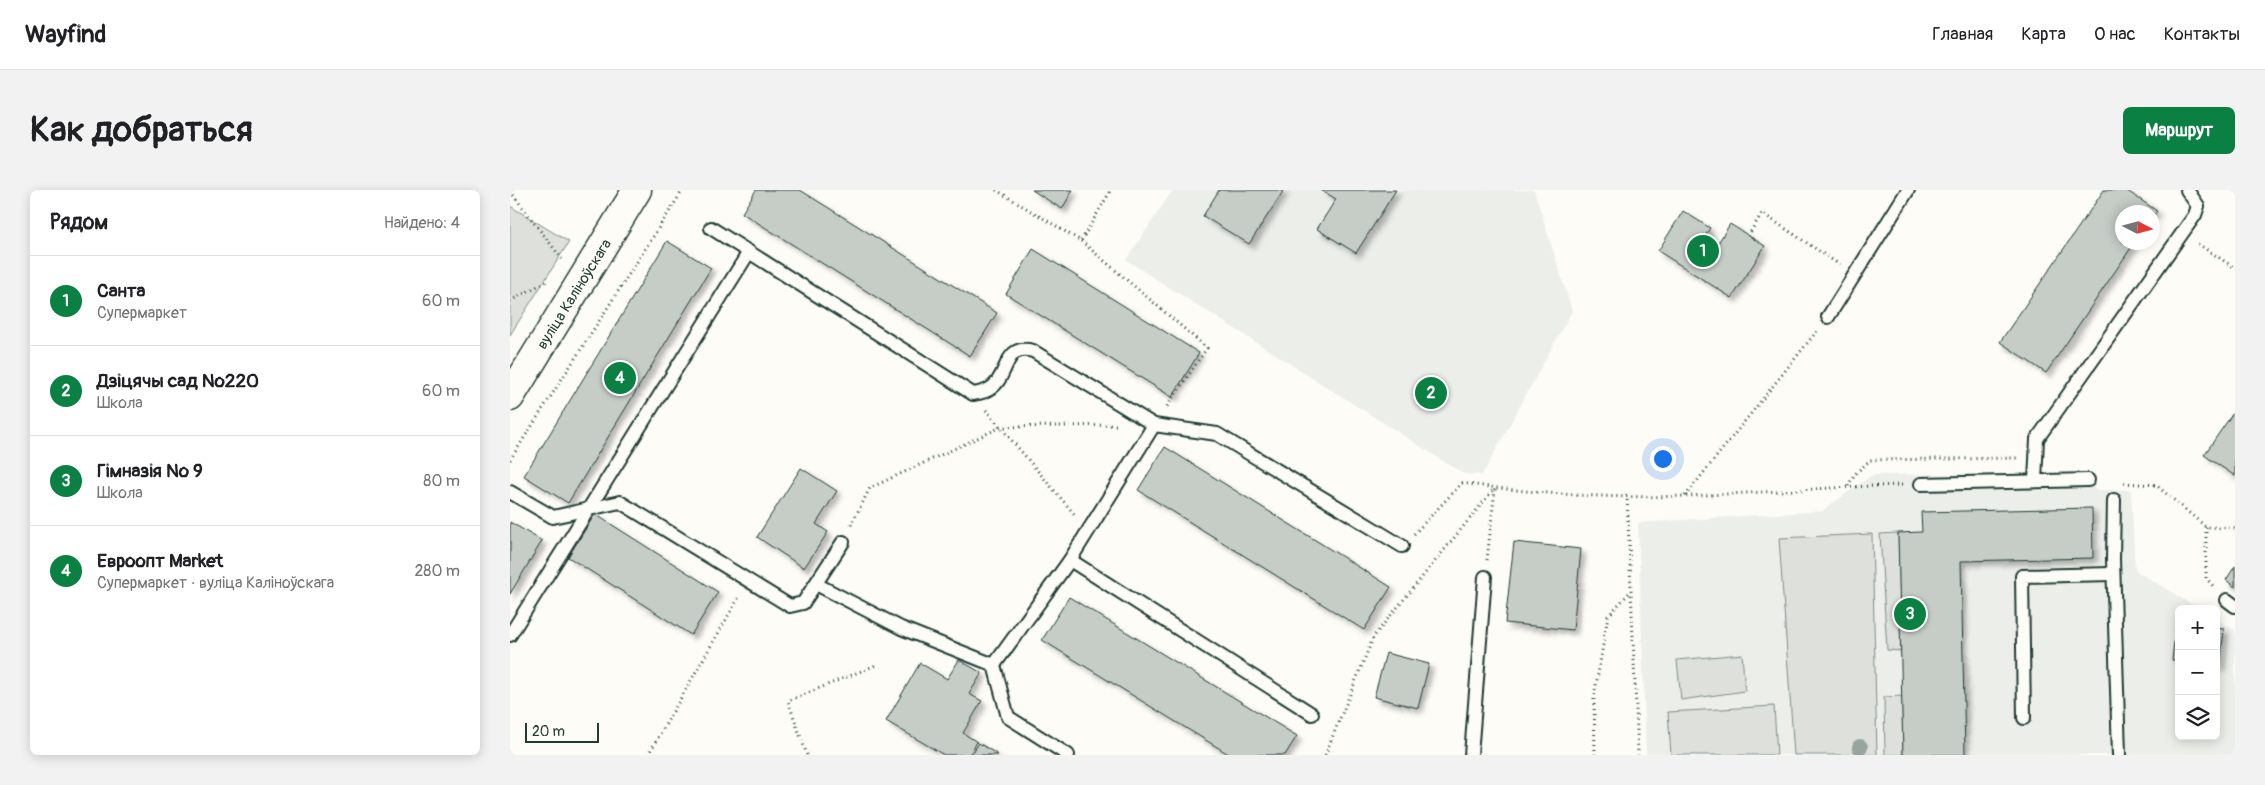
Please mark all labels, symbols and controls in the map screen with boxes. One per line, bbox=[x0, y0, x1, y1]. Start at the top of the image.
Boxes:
text: Wayfind bbox=[25, 20, 106, 49]
text: Главная bbox=[1932, 23, 1993, 46]
text: Карта bbox=[2021, 23, 2066, 46]
text: О нас bbox=[2094, 23, 2136, 46]
text: Контакты bbox=[2164, 23, 2240, 46]
button: Маршрут bbox=[2123, 107, 2235, 154]
text: Как добраться bbox=[30, 108, 253, 152]
north arrow bbox=[2115, 205, 2160, 250]
text: Рядом bbox=[50, 209, 108, 236]
text: Найдено: 4 bbox=[384, 213, 460, 233]
pin: 1 bbox=[1687, 232, 1719, 270]
street label: вуліца Каліноўскага bbox=[533, 236, 616, 353]
text: Санта bbox=[97, 279, 145, 303]
text: 1 bbox=[63, 291, 69, 311]
text: 60 m bbox=[422, 291, 460, 311]
text: Супермаркет bbox=[97, 303, 187, 323]
pin: 4 bbox=[604, 359, 636, 397]
text: Дзіцячы сад №220 bbox=[97, 369, 259, 393]
pin: 2 bbox=[1415, 374, 1447, 412]
text: 2 bbox=[62, 381, 70, 401]
text: 60 m bbox=[422, 381, 460, 401]
text: Школа bbox=[97, 393, 143, 413]
your location bbox=[1650, 446, 1676, 472]
text: Гімназія № 9 bbox=[97, 459, 203, 483]
text: 3 bbox=[62, 471, 70, 491]
text: 80 m bbox=[423, 471, 460, 491]
text: Школа bbox=[97, 483, 143, 503]
text: Евроопт Market bbox=[97, 549, 223, 573]
text: 4 bbox=[61, 561, 71, 581]
text: 280 m bbox=[414, 561, 460, 581]
text: Супермаркет · вуліца Каліноўскага bbox=[97, 573, 334, 593]
pin: 3 bbox=[1894, 595, 1926, 633]
map controls bbox=[2175, 605, 2220, 740]
button: + bbox=[2175, 605, 2220, 650]
button: − bbox=[2175, 650, 2220, 695]
button: layers bbox=[2175, 695, 2220, 740]
scale bar bbox=[525, 720, 599, 743]
text: 20 m bbox=[532, 723, 565, 740]

